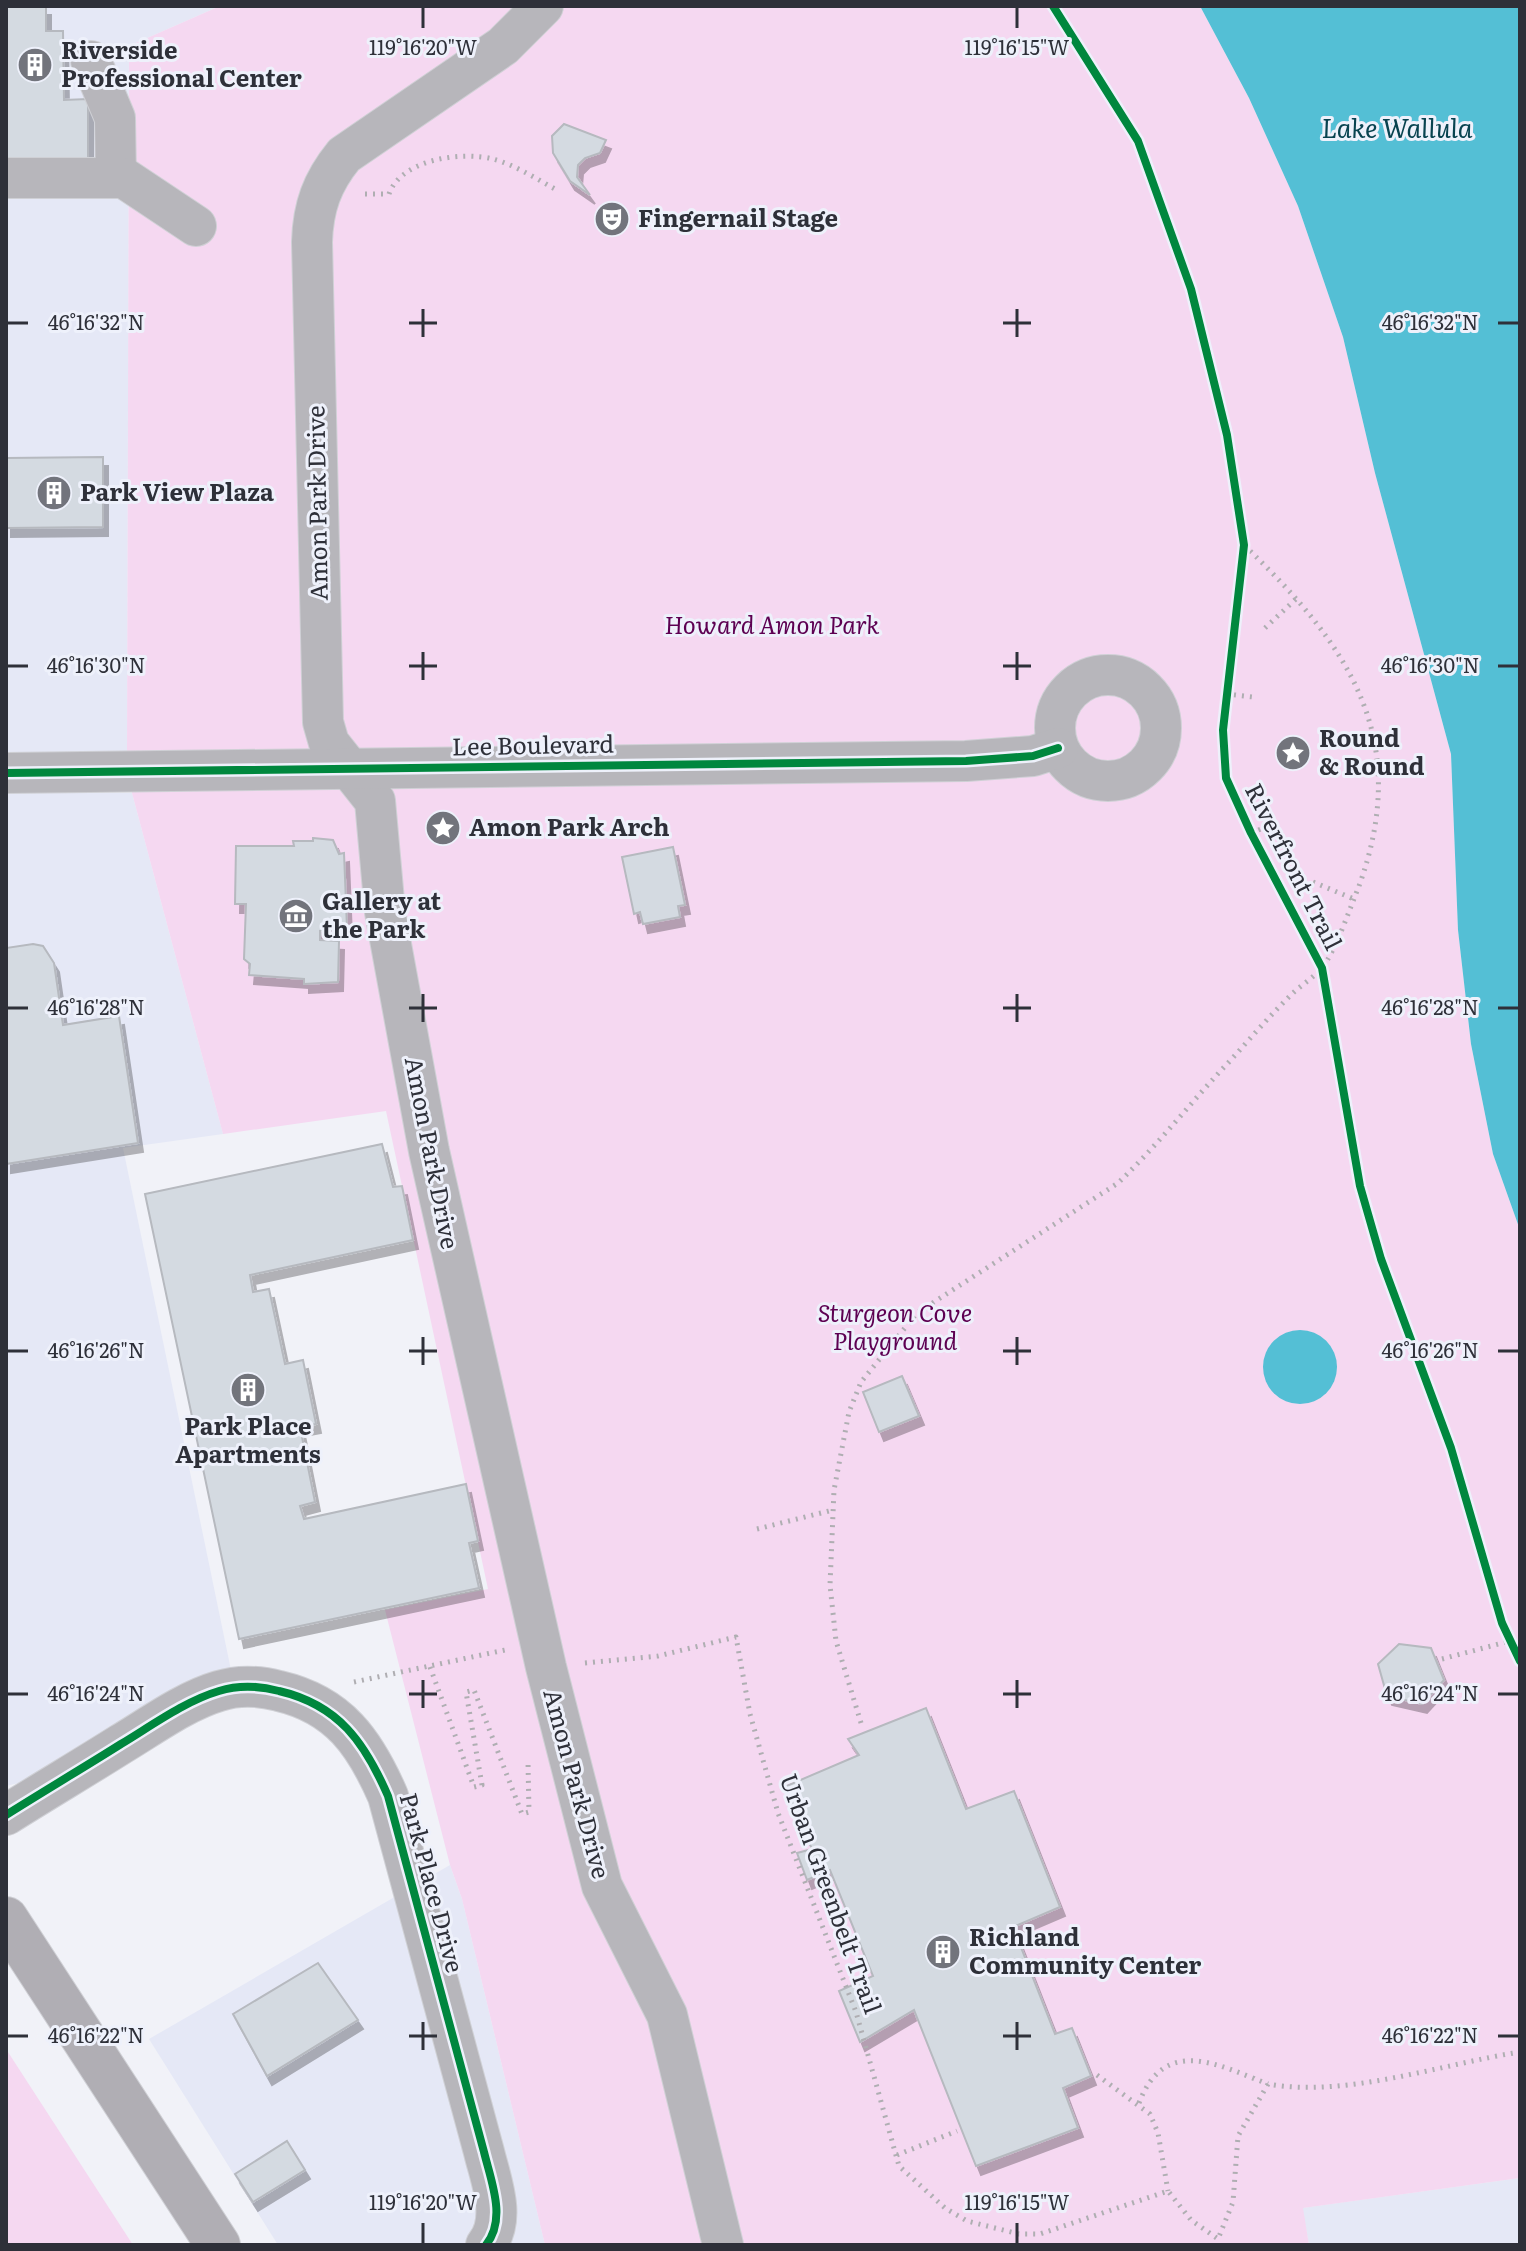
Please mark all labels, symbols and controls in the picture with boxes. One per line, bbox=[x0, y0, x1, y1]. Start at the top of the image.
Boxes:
place label: Riverside Professional Center bbox=[61, 31, 302, 94]
text: 119°16'20"W bbox=[369, 31, 477, 61]
text: 119°16'15"W bbox=[965, 31, 1070, 61]
building icon: Riverside Professional Center bbox=[16, 46, 54, 84]
water label: Lake Wallula bbox=[1321, 107, 1473, 146]
place label: Fingernail Stage bbox=[638, 199, 838, 234]
theatre icon: Fingernail Stage bbox=[593, 200, 631, 238]
text: 46°16'32"N bbox=[48, 306, 144, 336]
text: 46°16'32"N bbox=[1382, 306, 1478, 336]
street label: Amon Park Drive bbox=[296, 405, 335, 601]
place label: Park View Plaza bbox=[80, 473, 274, 508]
building icon: Park View Plaza bbox=[35, 474, 73, 512]
park label: Howard Amon Park bbox=[665, 606, 880, 641]
text: 46°16'30"N bbox=[47, 649, 145, 679]
text: 46°16'30"N bbox=[1381, 649, 1479, 679]
place label: Round & Round bbox=[1319, 719, 1425, 782]
street label: Lee Boulevard bbox=[452, 725, 615, 762]
place icon: Round & Round bbox=[1274, 734, 1312, 772]
street label: Riverfront Trail bbox=[1238, 776, 1352, 955]
place label: Amon Park Arch bbox=[469, 808, 670, 843]
place icon: Amon Park Arch bbox=[424, 809, 462, 847]
place label: Gallery at the Park bbox=[322, 882, 442, 945]
museum icon: Gallery at the Park bbox=[277, 897, 315, 935]
text: 46°16'28"N bbox=[47, 991, 145, 1021]
text: 46°16'28"N bbox=[1381, 991, 1479, 1021]
street label: Amon Park Drive bbox=[398, 1053, 469, 1252]
park label: Sturgeon Cove Playground bbox=[818, 1294, 972, 1357]
text: 46°16'26"N bbox=[47, 1334, 145, 1364]
text: 46°16'26"N bbox=[1381, 1334, 1479, 1364]
building icon: Park Place Apartments bbox=[229, 1371, 267, 1409]
place label: Park Place Apartments bbox=[175, 1407, 321, 1470]
text: 46°16'24"N bbox=[47, 1677, 145, 1707]
text: 46°16'24"N bbox=[1381, 1677, 1479, 1707]
street label: Amon Park Drive bbox=[536, 1685, 621, 1882]
street label: Urban Greenbelt Trail bbox=[773, 1768, 892, 2018]
street label: Park Place Drive bbox=[393, 1789, 474, 1976]
place label: Richland Community Center bbox=[969, 1918, 1201, 1981]
building icon: Richland Community Center bbox=[924, 1933, 962, 1971]
text: 46°16'22"N bbox=[48, 2019, 144, 2049]
text: 46°16'22"N bbox=[1382, 2019, 1478, 2049]
text: 119°16'20"W bbox=[369, 2186, 477, 2216]
text: 119°16'15"W bbox=[965, 2186, 1070, 2216]

